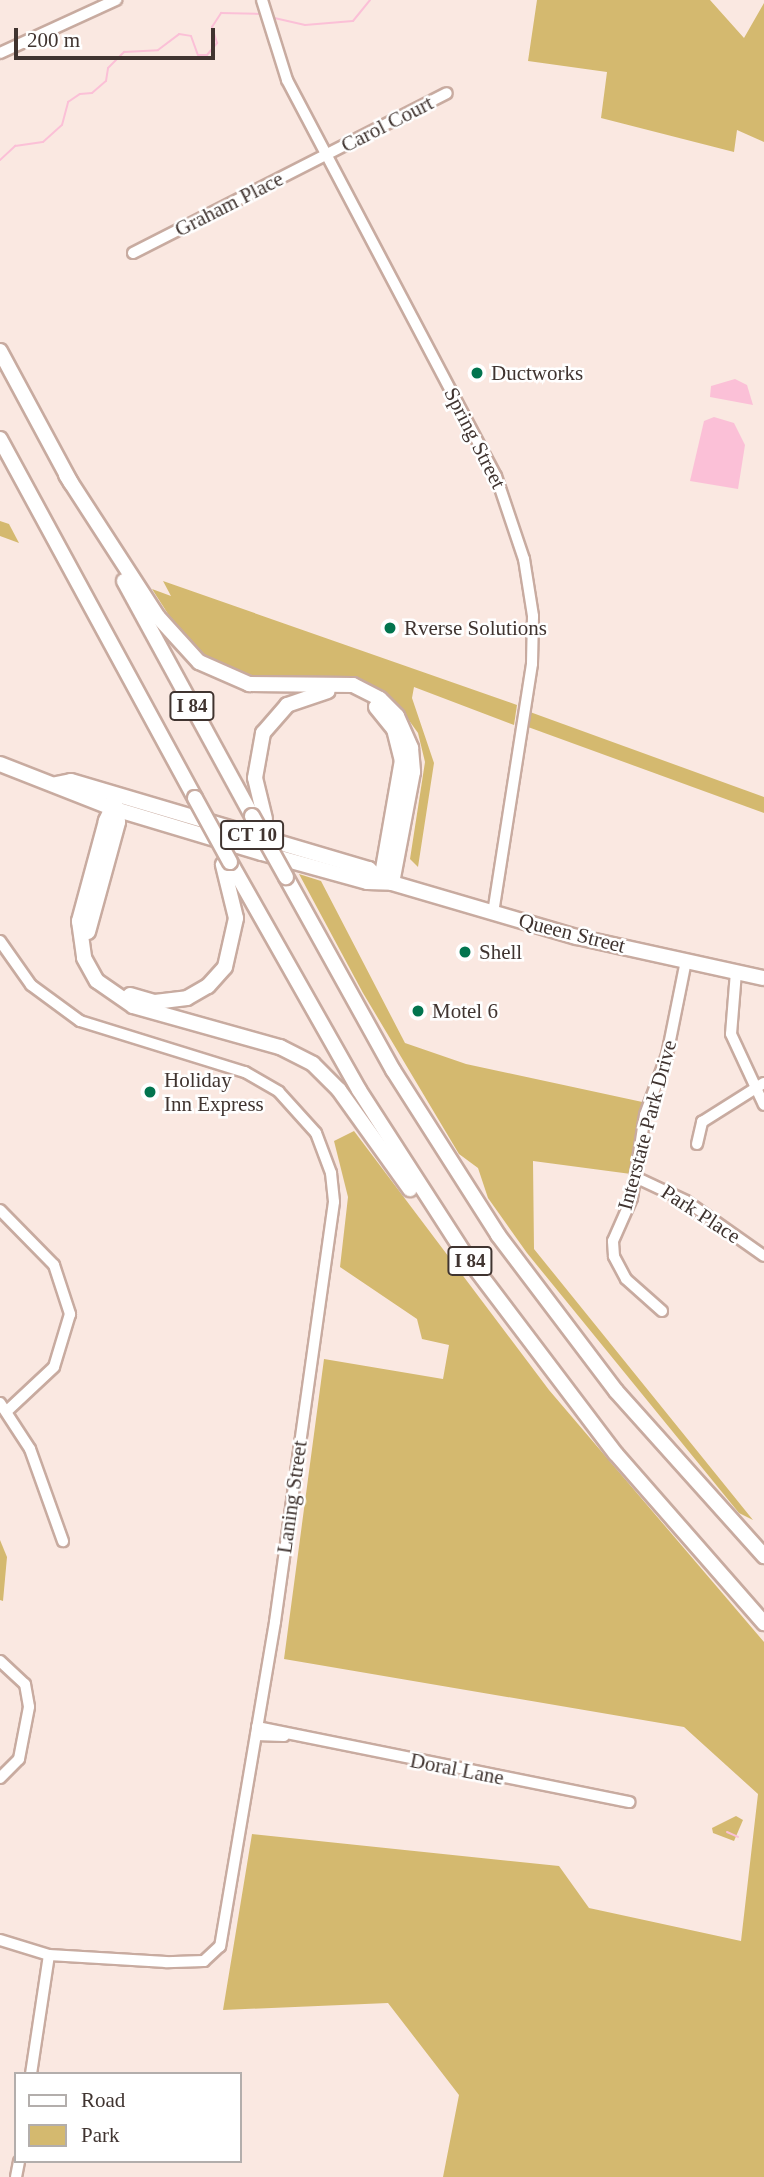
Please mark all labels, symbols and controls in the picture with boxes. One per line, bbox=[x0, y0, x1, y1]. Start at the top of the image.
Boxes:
scale bar bbox=[18, 14, 219, 58]
text: 200 m bbox=[27, 28, 80, 52]
street label: Carol Court bbox=[337, 90, 437, 158]
street label: Graham Place bbox=[171, 166, 287, 242]
place label: Ductworks bbox=[491, 360, 583, 386]
marker: Ductworks bbox=[469, 365, 485, 381]
street label: Spring Street bbox=[439, 383, 511, 493]
place label: Rverse Solutions bbox=[404, 615, 547, 641]
marker: Rverse Solutions bbox=[382, 620, 398, 636]
road number: I 84 bbox=[169, 691, 215, 722]
road number: CT 10 bbox=[219, 820, 285, 850]
street label: Queen Street bbox=[516, 908, 628, 958]
place label: Shell bbox=[479, 939, 522, 965]
marker: Shell bbox=[457, 944, 473, 960]
place label: Motel 6 bbox=[432, 998, 498, 1024]
marker: Motel 6 bbox=[410, 1003, 426, 1019]
street label: Interstate Park Drive bbox=[612, 1037, 682, 1213]
place label: Holiday Inn Express bbox=[164, 1067, 264, 1117]
marker: Holiday Inn Express bbox=[142, 1084, 158, 1100]
street label: Park Place bbox=[657, 1179, 745, 1249]
road number: I 84 bbox=[447, 1246, 493, 1276]
street label: Laning Street bbox=[272, 1439, 312, 1555]
street label: Doral Lane bbox=[408, 1748, 506, 1790]
legend bbox=[14, 2072, 242, 2163]
text: Road bbox=[81, 2088, 125, 2112]
text: Park bbox=[81, 2123, 120, 2147]

